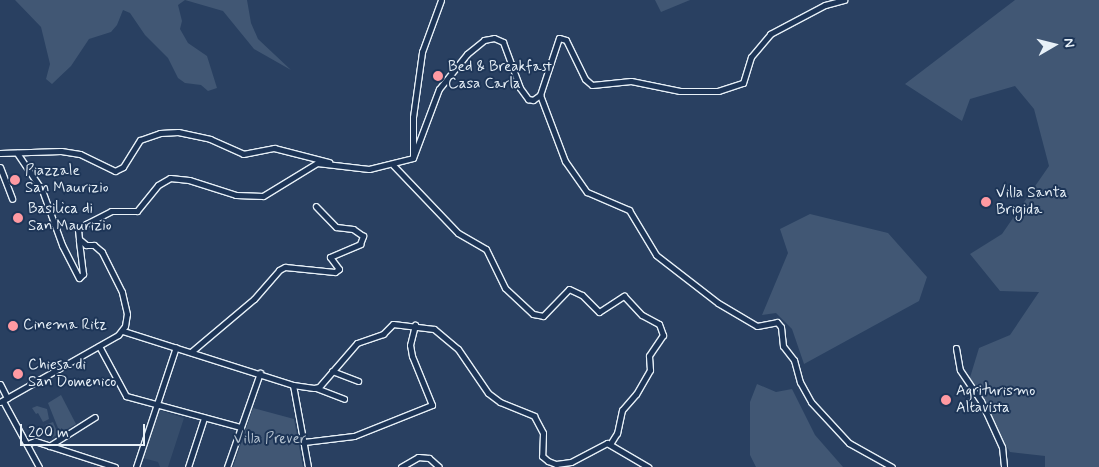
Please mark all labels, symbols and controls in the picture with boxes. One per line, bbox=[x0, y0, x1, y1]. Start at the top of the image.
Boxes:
north arrow bbox=[1029, 20, 1079, 70]
text: N bbox=[1059, 37, 1078, 49]
place label: Bed & Breakfast Casa Carla bbox=[448, 58, 552, 93]
marker: Bed & Breakfast Casa Carla bbox=[432, 70, 444, 82]
place label: Piazzale San Maurizio bbox=[25, 162, 107, 197]
marker: Piazzale San Maurizio bbox=[9, 174, 21, 186]
place label: Villa Santa Brigida bbox=[996, 184, 1066, 219]
marker: Villa Santa Brigida bbox=[980, 196, 992, 208]
place label: Basilica di San Maurizio bbox=[28, 200, 110, 235]
marker: Basilica di San Maurizio bbox=[12, 212, 24, 224]
place label: Cinema Ritz bbox=[23, 317, 107, 335]
marker: Cinema Ritz bbox=[7, 320, 19, 332]
place label: Chiesa di San Domenico bbox=[28, 356, 122, 391]
marker: Chiesa di San Domenico bbox=[12, 368, 24, 380]
place label: Agriturismo Altavista bbox=[956, 382, 1035, 417]
marker: Agriturismo Altavista bbox=[940, 394, 952, 406]
scale bar bbox=[22, 414, 148, 446]
text: 200 m bbox=[28, 423, 69, 443]
park label: Villa Prever bbox=[234, 431, 306, 449]

